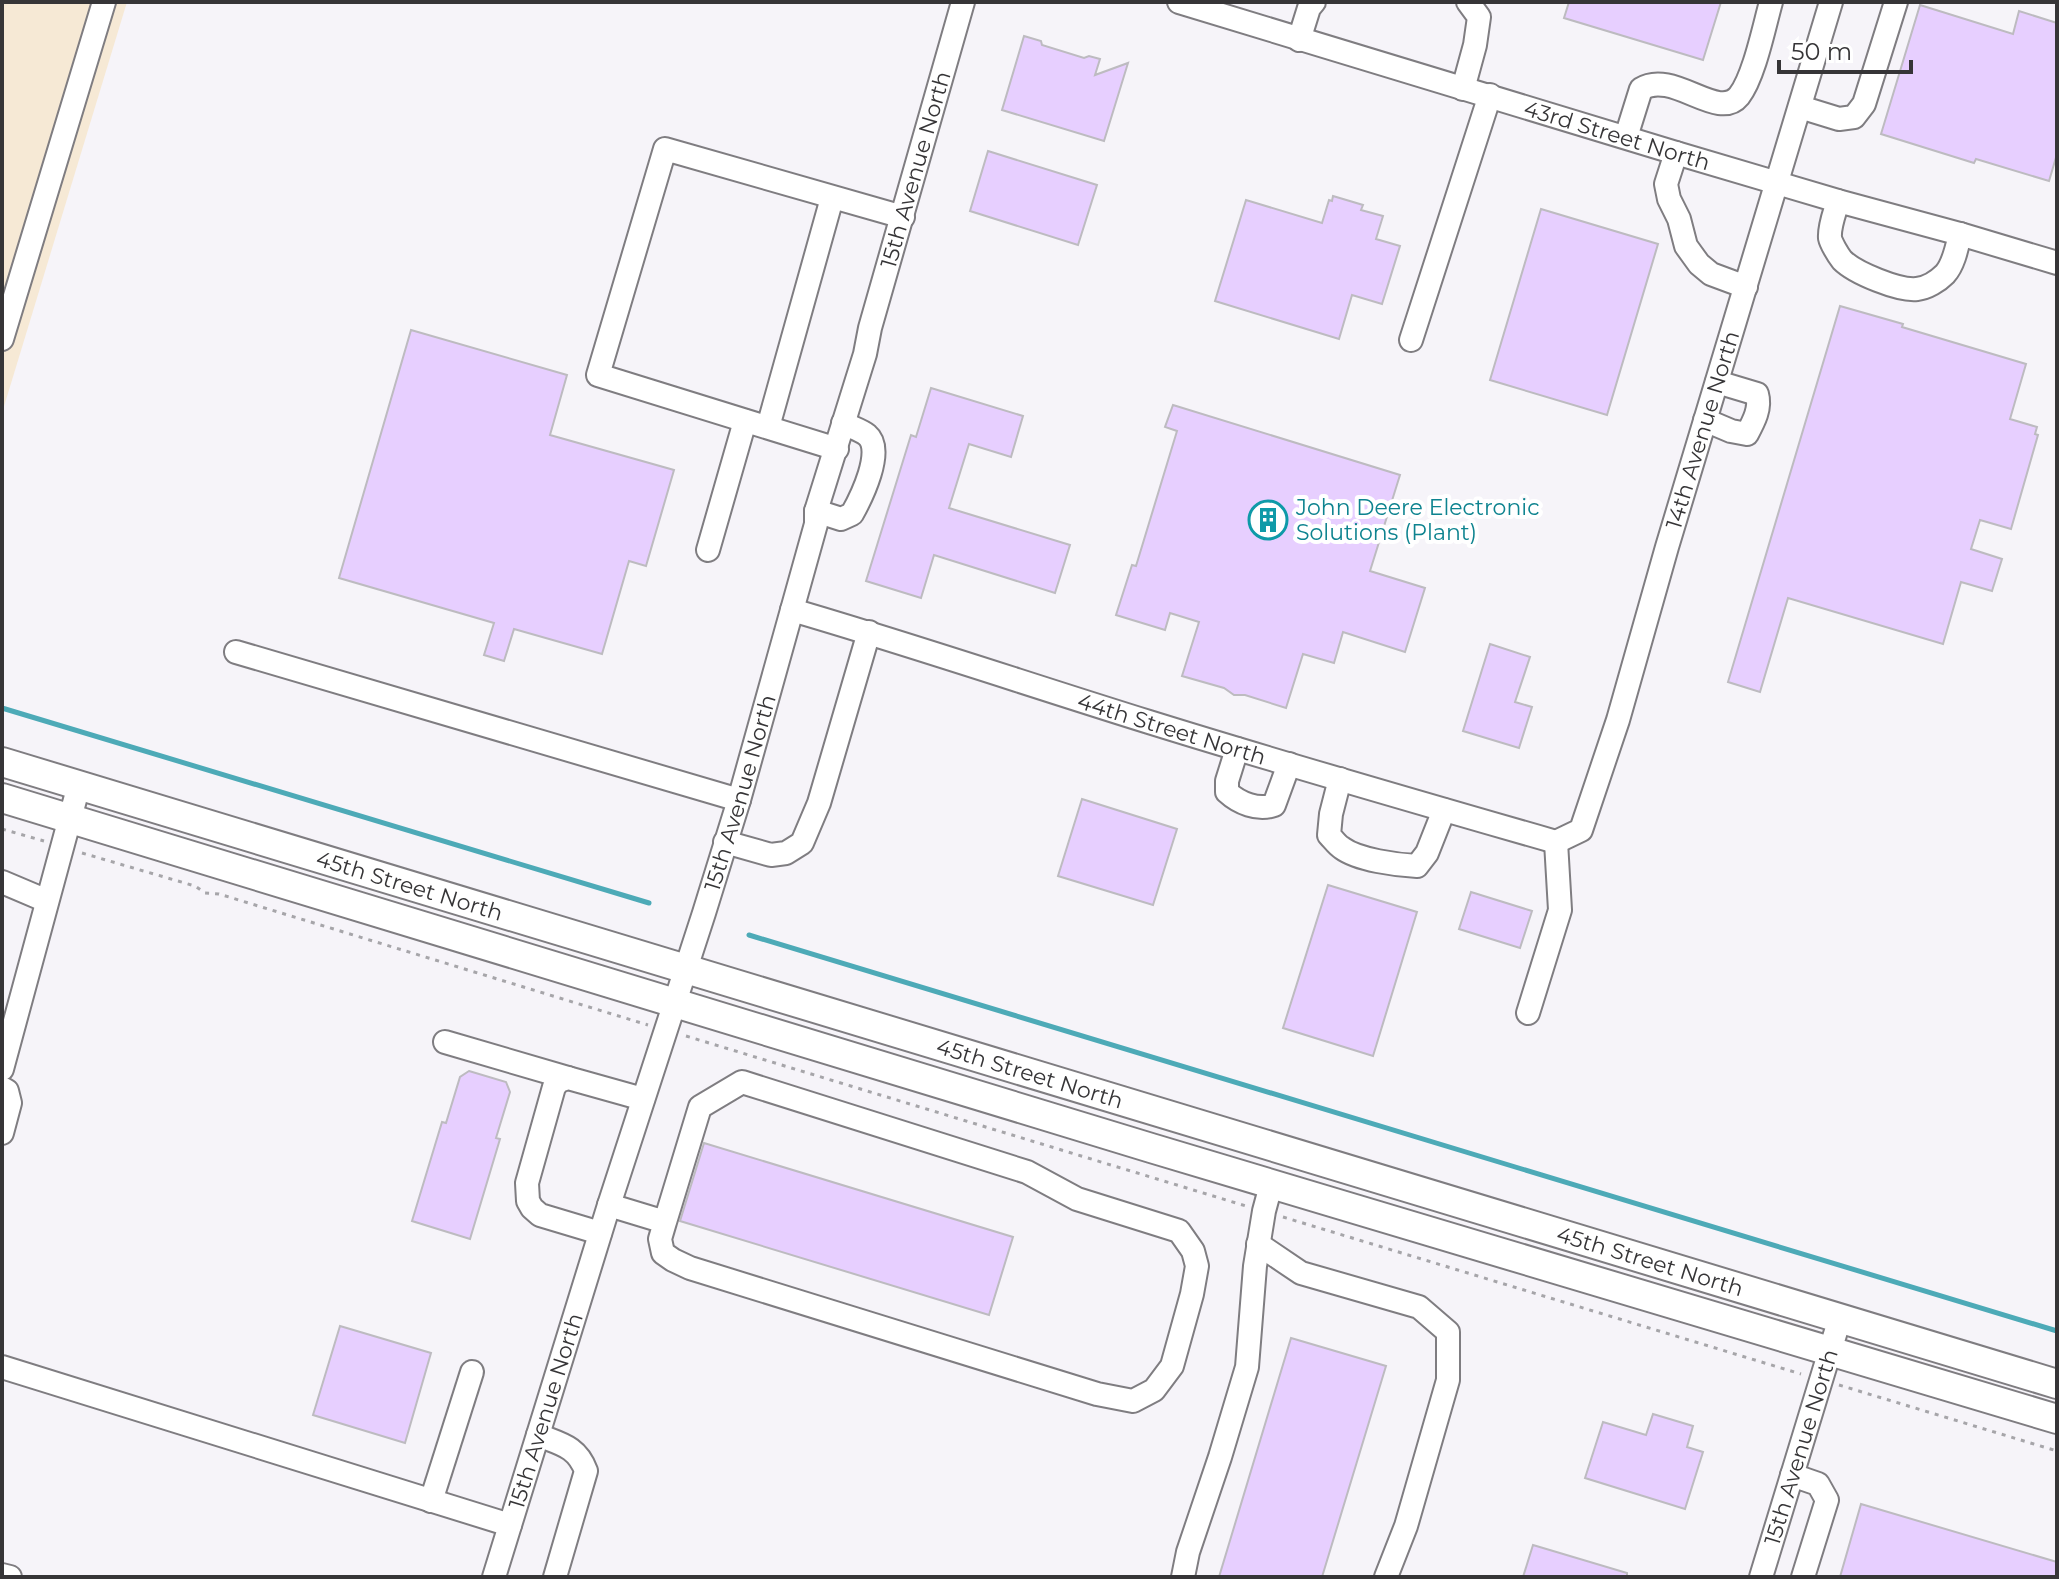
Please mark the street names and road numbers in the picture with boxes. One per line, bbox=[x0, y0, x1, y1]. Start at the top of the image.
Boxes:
street label: 15th Avenue North bbox=[875, 68, 957, 271]
street label: 43rd Street North bbox=[1521, 95, 1713, 176]
street label: 14th Avenue North bbox=[1660, 328, 1745, 532]
street label: 44th Street North bbox=[1074, 687, 1269, 771]
street label: 15th Avenue North bbox=[699, 692, 782, 894]
street label: 45th Street North bbox=[313, 845, 506, 927]
street label: 45th Street North bbox=[933, 1033, 1126, 1115]
street label: 45th Street North bbox=[1554, 1220, 1747, 1302]
street label: 15th Avenue North bbox=[503, 1310, 589, 1512]
street label: 15th Avenue North bbox=[1759, 1346, 1844, 1548]

